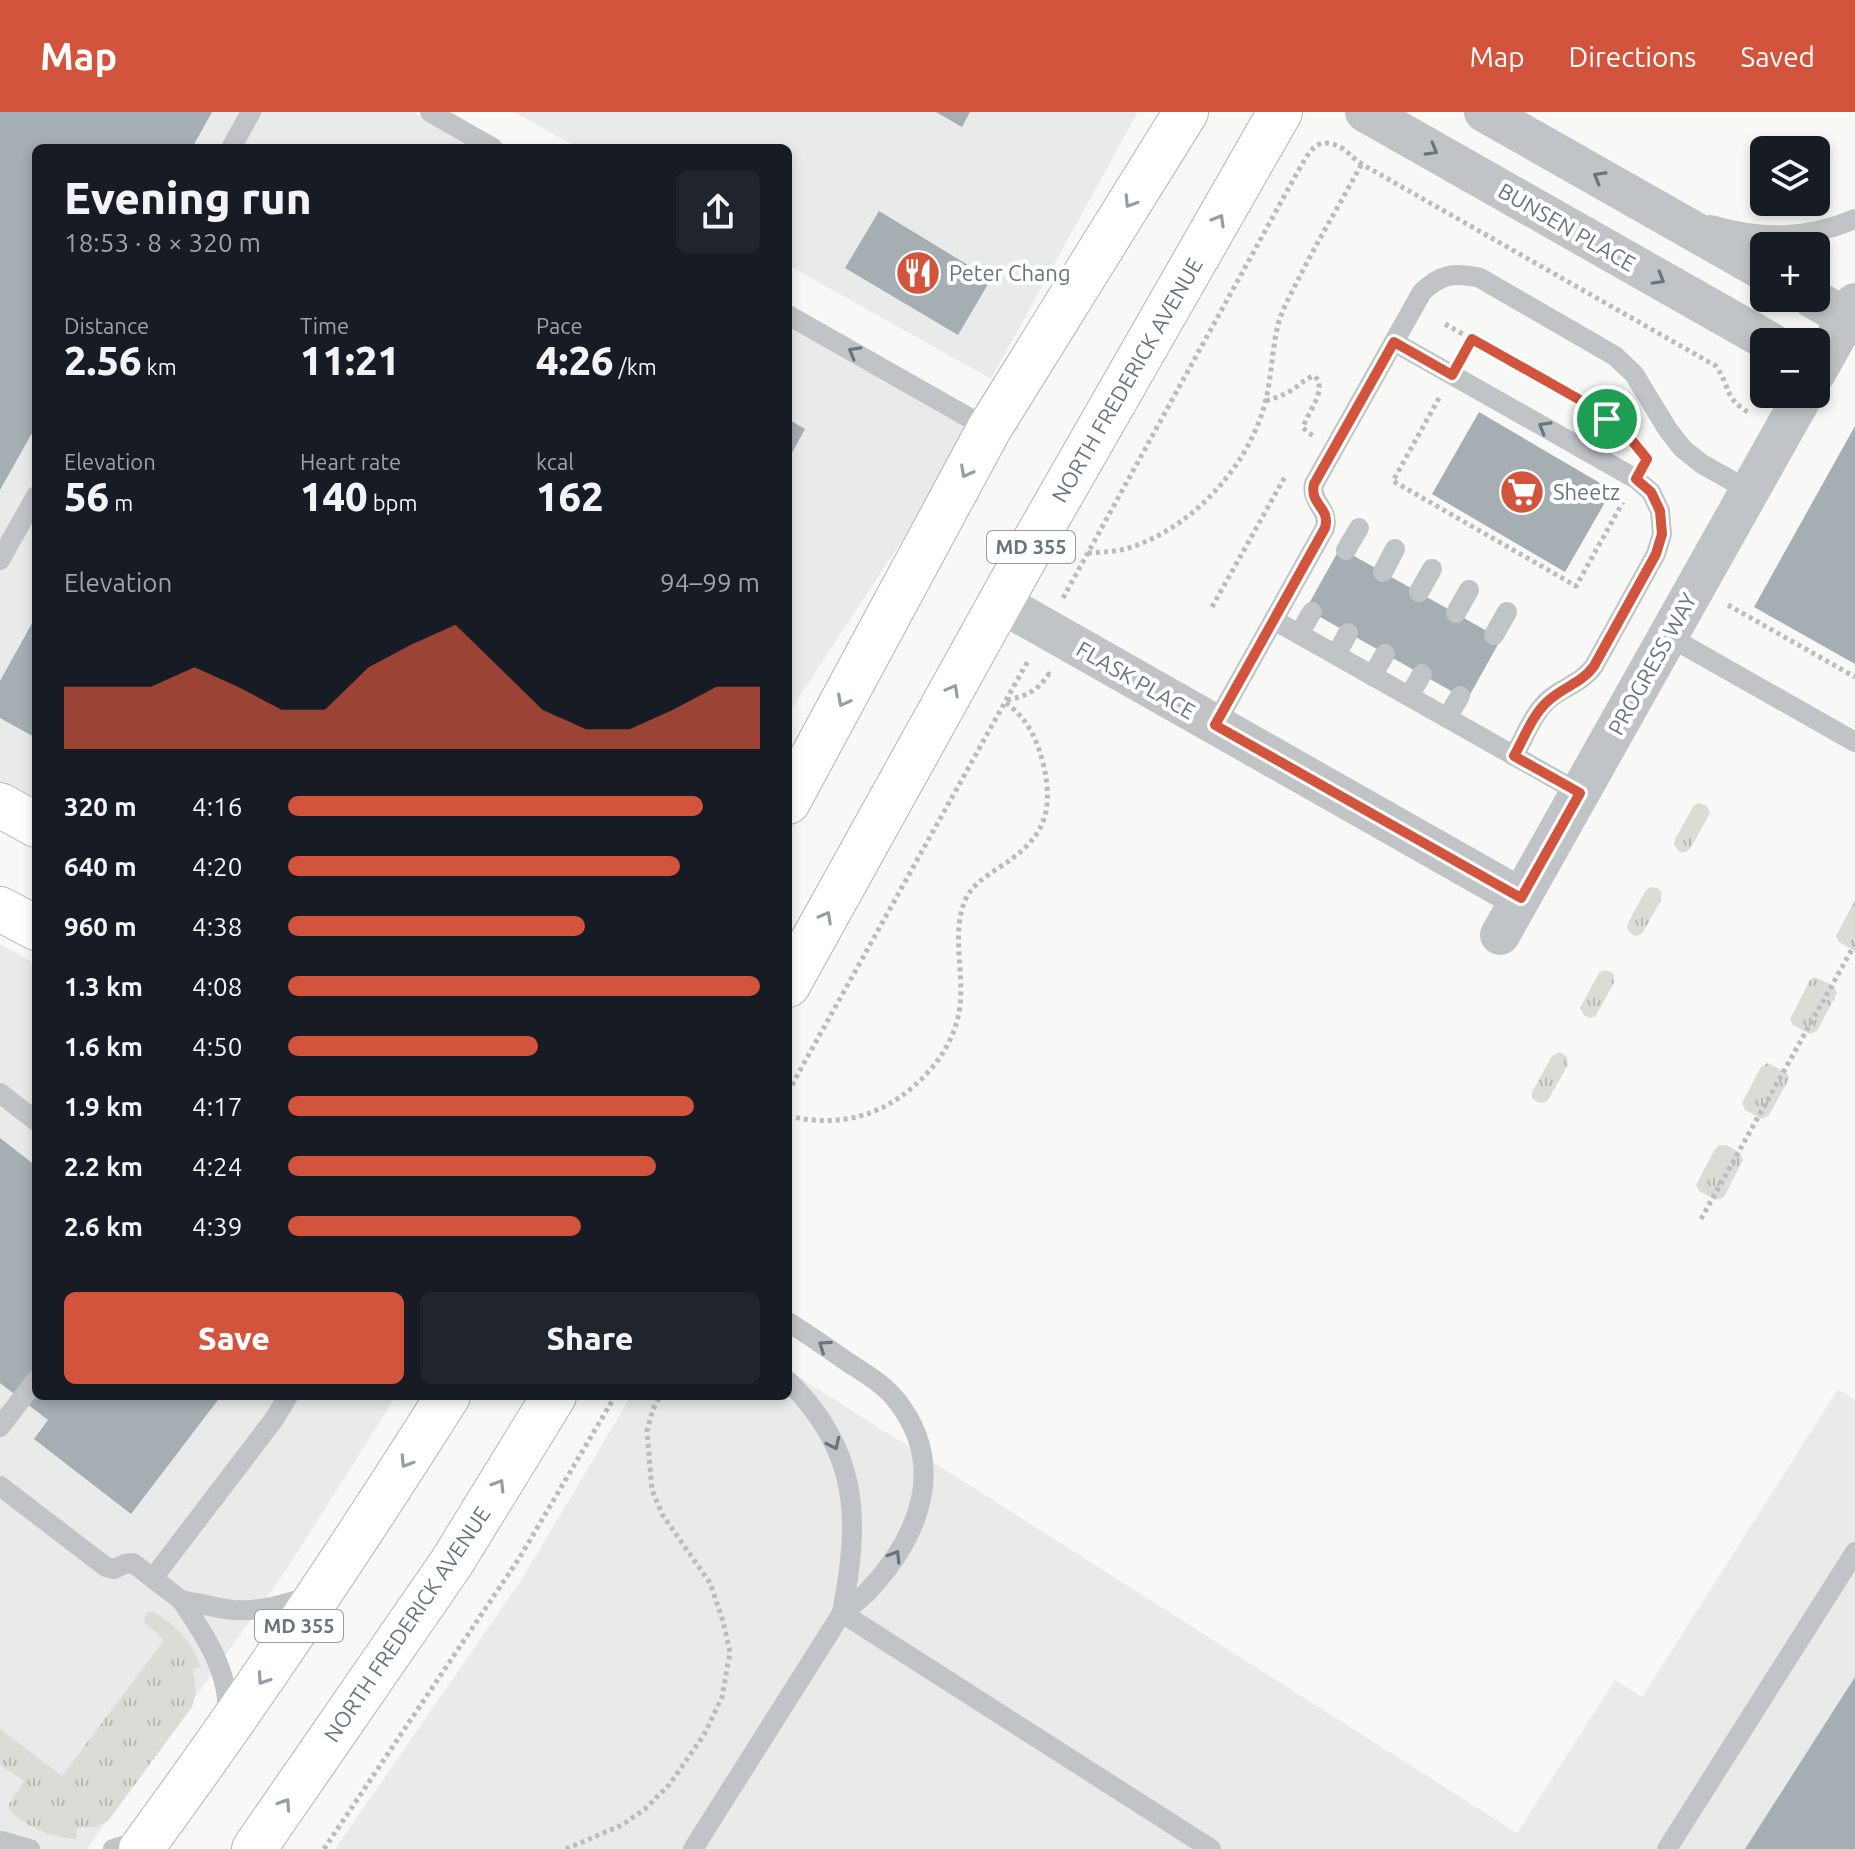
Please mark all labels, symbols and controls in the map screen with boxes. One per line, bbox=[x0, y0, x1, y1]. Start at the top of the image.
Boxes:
text: Map bbox=[40, 35, 117, 77]
text: Map bbox=[1469, 41, 1525, 72]
text: Directions bbox=[1569, 41, 1696, 72]
text: Saved bbox=[1740, 41, 1815, 72]
map controls bbox=[1750, 136, 1830, 408]
button: layers bbox=[1750, 136, 1830, 216]
one-way arrow bbox=[1424, 141, 1439, 156]
button: share bbox=[676, 170, 760, 254]
one-way arrow bbox=[1593, 171, 1607, 187]
text: Evening run bbox=[64, 173, 312, 222]
street label: BUNSEN PLACE bbox=[1494, 177, 1640, 276]
one-way arrow bbox=[1125, 193, 1140, 208]
one-way arrow bbox=[1209, 214, 1225, 229]
text: 18:53 · 8 × 320 m bbox=[64, 228, 261, 257]
button: + bbox=[1750, 232, 1830, 312]
restaurant icon: Peter Chang bbox=[894, 249, 942, 297]
street label: NORTH FREDERICK AVENUE bbox=[1046, 253, 1207, 507]
place label: Peter Chang bbox=[949, 260, 1071, 285]
one-way arrow bbox=[1650, 269, 1664, 285]
text: Distance bbox=[64, 313, 149, 338]
text: Time bbox=[300, 313, 349, 338]
text: Pace bbox=[536, 313, 583, 338]
button: − bbox=[1750, 328, 1830, 408]
text: 2.56 bbox=[64, 338, 142, 383]
text: 11:21 bbox=[300, 338, 400, 383]
text: 4:26 bbox=[536, 338, 614, 383]
one-way arrow bbox=[848, 346, 863, 362]
text: km bbox=[142, 354, 177, 379]
text: /km bbox=[614, 354, 657, 379]
pin bbox=[1573, 385, 1641, 453]
icon: arrive bbox=[1585, 397, 1629, 441]
one-way arrow bbox=[1538, 421, 1553, 437]
text: Elevation bbox=[64, 449, 156, 474]
text: Heart rate bbox=[300, 449, 401, 474]
text: kcal bbox=[536, 449, 574, 474]
one-way arrow bbox=[961, 464, 976, 478]
supermarket icon: Sheetz bbox=[1498, 468, 1546, 516]
text: 56 bbox=[64, 474, 109, 519]
text: 140 bbox=[300, 474, 368, 519]
text: 162 bbox=[536, 474, 604, 519]
place label: Sheetz bbox=[1553, 479, 1620, 504]
text: m bbox=[109, 490, 133, 515]
text: bpm bbox=[368, 490, 417, 515]
road number: MD 355 bbox=[987, 531, 1075, 563]
text: Elevation bbox=[64, 568, 172, 597]
text: 94–99 m bbox=[660, 568, 760, 597]
street label: PROGRESS WAY bbox=[1602, 588, 1701, 739]
street label: FLASK PLACE bbox=[1072, 636, 1200, 724]
one-way arrow bbox=[943, 684, 959, 699]
one-way arrow bbox=[837, 692, 853, 706]
text: 320 m bbox=[64, 792, 137, 821]
text: 4:16 bbox=[192, 792, 242, 821]
text: 640 m bbox=[64, 852, 137, 881]
text: 4:20 bbox=[192, 852, 242, 881]
one-way arrow bbox=[816, 911, 832, 926]
text: 960 m bbox=[64, 912, 137, 941]
text: 4:38 bbox=[192, 912, 242, 941]
text: 1.3 km bbox=[64, 972, 143, 1001]
text: 4:08 bbox=[192, 972, 242, 1001]
text: 1.6 km bbox=[64, 1032, 143, 1061]
text: 4:50 bbox=[192, 1032, 242, 1061]
text: 1.9 km bbox=[64, 1092, 143, 1121]
text: 4:17 bbox=[192, 1092, 242, 1121]
text: 2.2 km bbox=[64, 1152, 143, 1181]
text: 4:24 bbox=[192, 1152, 242, 1181]
text: 2.6 km bbox=[64, 1212, 143, 1241]
text: 4:39 bbox=[192, 1212, 242, 1241]
button: Save bbox=[64, 1292, 404, 1384]
button: Share bbox=[420, 1292, 760, 1384]
one-way arrow bbox=[818, 1341, 832, 1356]
one-way arrow bbox=[824, 1435, 840, 1450]
one-way arrow bbox=[401, 1453, 416, 1468]
one-way arrow bbox=[490, 1479, 505, 1493]
street label: NORTH FREDERICK AVENUE bbox=[318, 1501, 495, 1746]
one-way arrow bbox=[885, 1550, 900, 1565]
road number: MD 355 bbox=[255, 1610, 343, 1642]
one-way arrow bbox=[258, 1670, 273, 1684]
one-way arrow bbox=[275, 1798, 290, 1812]

